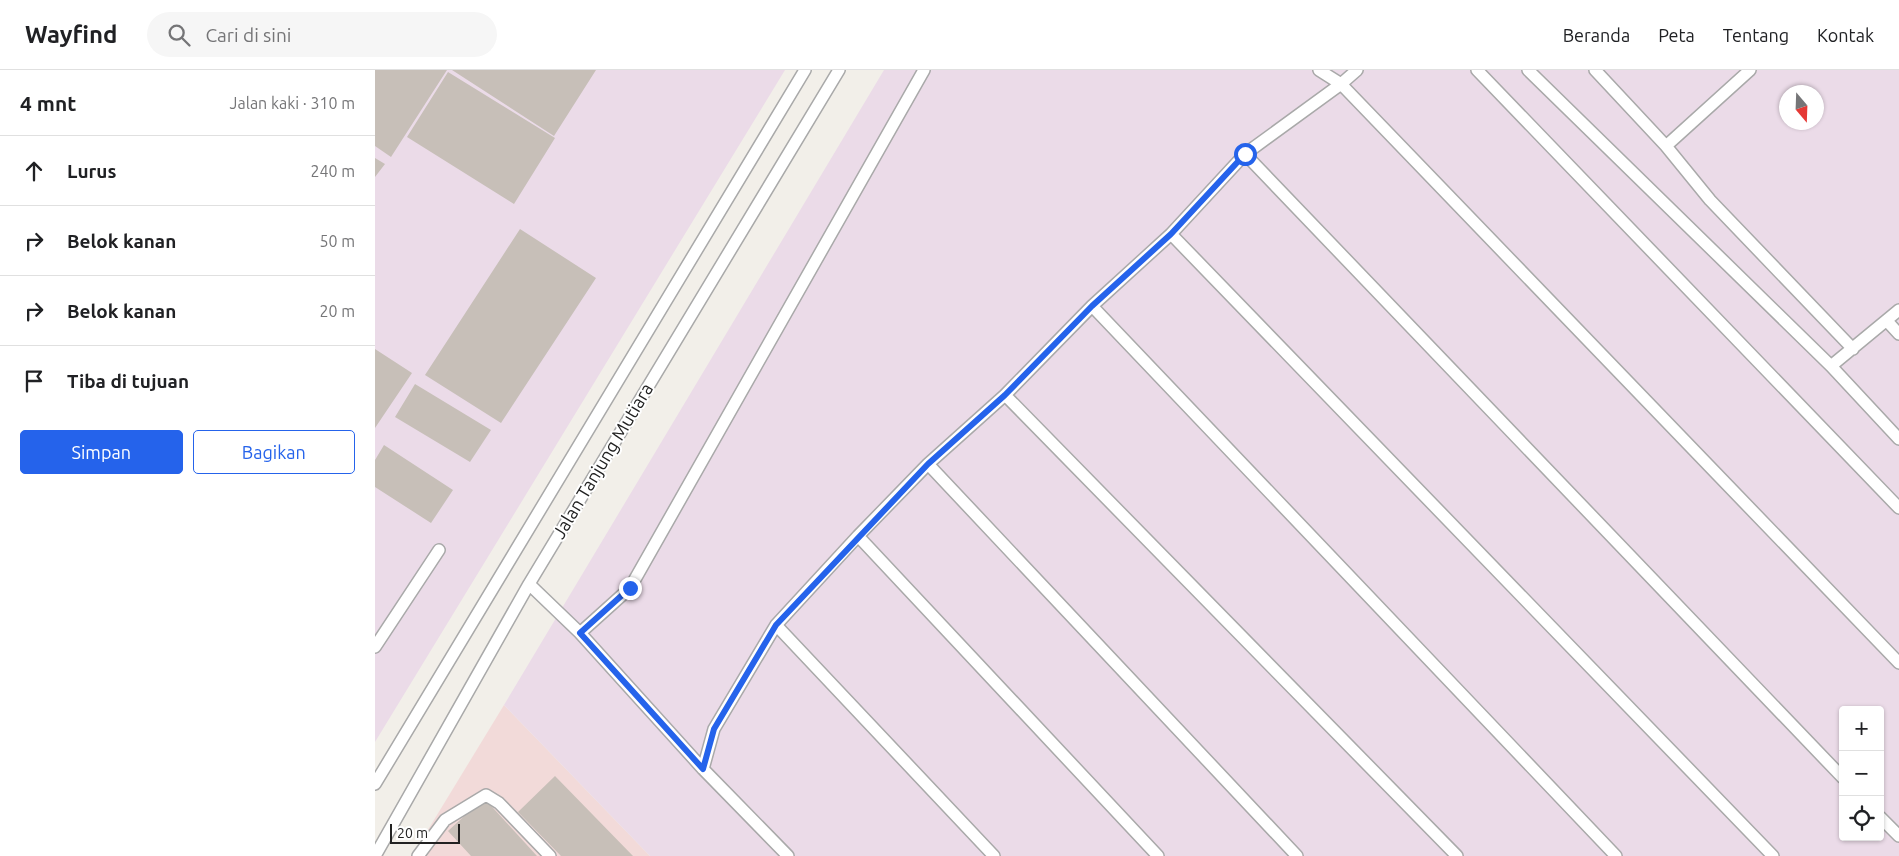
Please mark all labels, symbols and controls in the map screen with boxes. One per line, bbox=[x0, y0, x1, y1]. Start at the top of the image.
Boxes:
search box bbox=[147, 12, 497, 57]
text: Wayfind bbox=[25, 21, 117, 48]
icon: search bbox=[165, 21, 193, 49]
text: Cari di sini bbox=[205, 24, 291, 46]
text: Beranda bbox=[1563, 25, 1630, 45]
text: Peta bbox=[1658, 25, 1695, 45]
text: Tentang bbox=[1723, 25, 1789, 45]
text: Kontak bbox=[1817, 25, 1874, 45]
north arrow bbox=[1779, 85, 1824, 130]
text: 4 mnt bbox=[20, 91, 76, 115]
text: Jalan kaki · 310 m bbox=[230, 94, 355, 112]
route start bbox=[1234, 143, 1257, 166]
icon: ahead bbox=[20, 157, 48, 185]
text: Lurus bbox=[67, 160, 116, 182]
text: 240 m bbox=[310, 162, 355, 180]
icon: right bbox=[20, 227, 48, 255]
text: Belok kanan bbox=[67, 230, 176, 252]
text: 50 m bbox=[319, 232, 355, 250]
icon: right bbox=[20, 297, 48, 325]
text: Belok kanan bbox=[67, 300, 176, 322]
text: 20 m bbox=[319, 302, 355, 320]
icon: arrive bbox=[20, 367, 48, 395]
text: Tiba di tujuan bbox=[67, 370, 189, 392]
street label: Jalan Tanjung Mutiara bbox=[548, 379, 656, 542]
button: Simpan bbox=[20, 430, 183, 474]
button: Bagikan bbox=[193, 430, 355, 474]
route end bbox=[619, 577, 642, 600]
map controls bbox=[1839, 706, 1884, 841]
button: + bbox=[1839, 706, 1884, 751]
button: − bbox=[1839, 751, 1884, 796]
button: locate bbox=[1839, 796, 1884, 841]
scale bar bbox=[390, 821, 460, 844]
text: 20 m bbox=[397, 825, 428, 841]

